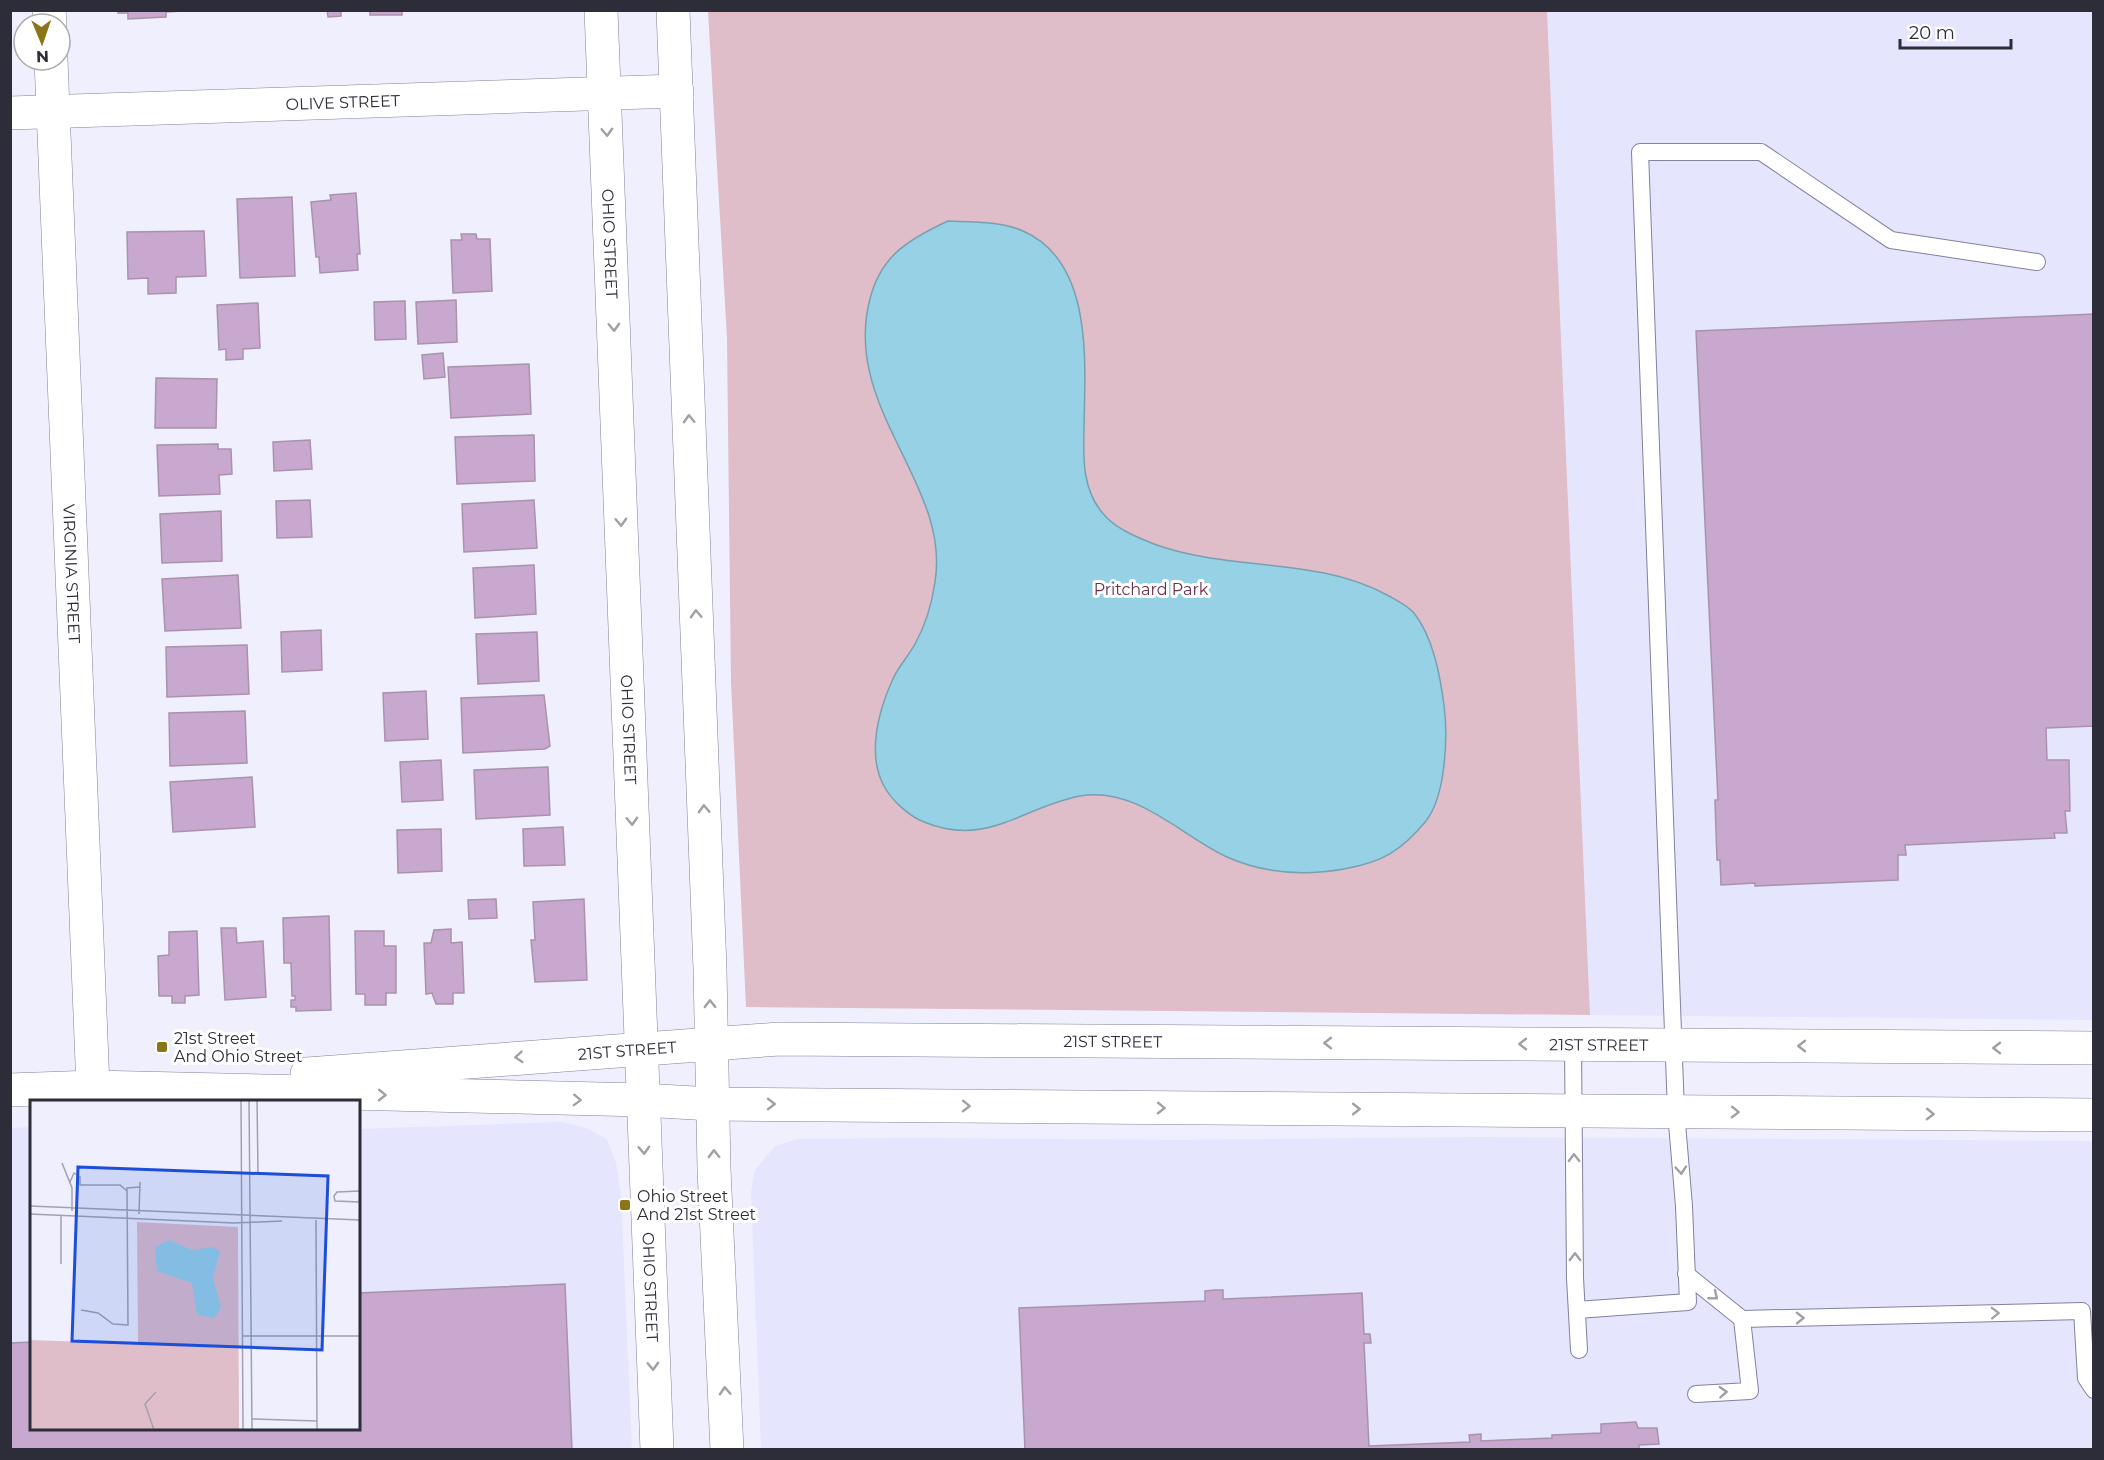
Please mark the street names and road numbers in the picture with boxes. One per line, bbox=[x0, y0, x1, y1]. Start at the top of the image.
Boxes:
street label: OLIVE STREET bbox=[285, 91, 401, 114]
street label: OHIO STREET bbox=[598, 189, 621, 300]
street label: VIRGINIA STREET bbox=[59, 504, 84, 644]
street label: OHIO STREET bbox=[617, 674, 640, 786]
street label: 21ST STREET bbox=[1063, 1032, 1163, 1052]
street label: 21ST STREET bbox=[1549, 1035, 1649, 1055]
street label: 21ST STREET bbox=[577, 1038, 678, 1064]
street label: OHIO STREET bbox=[639, 1232, 662, 1343]

